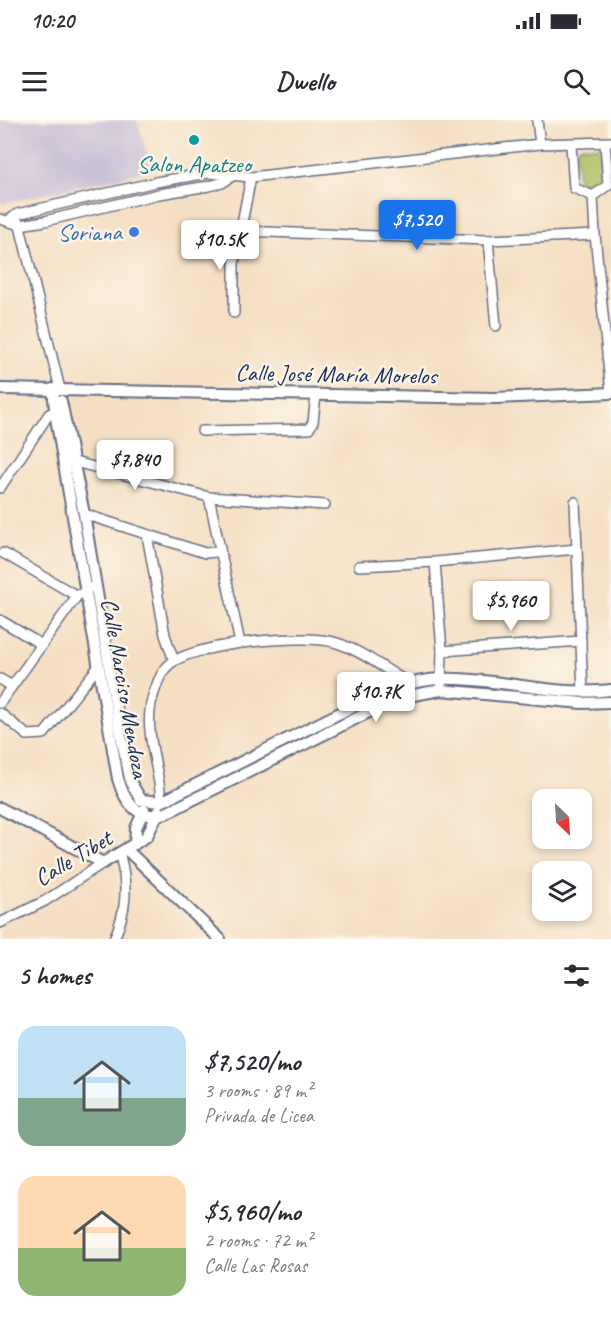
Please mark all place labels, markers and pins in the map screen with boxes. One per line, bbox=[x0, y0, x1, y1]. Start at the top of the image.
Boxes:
marker: Salon Apatzeo bbox=[187, 133, 201, 147]
place label: Salon Apatzeo bbox=[137, 149, 253, 179]
pin: $7,520 bbox=[368, 200, 466, 251]
place label: Soriana bbox=[58, 217, 124, 247]
pin: $10.5K bbox=[171, 220, 269, 271]
marker: Soriana bbox=[127, 225, 141, 239]
pin: $7,840 bbox=[86, 440, 184, 491]
pin: $5,960 bbox=[462, 581, 560, 632]
pin: $10.7K bbox=[327, 672, 425, 723]

